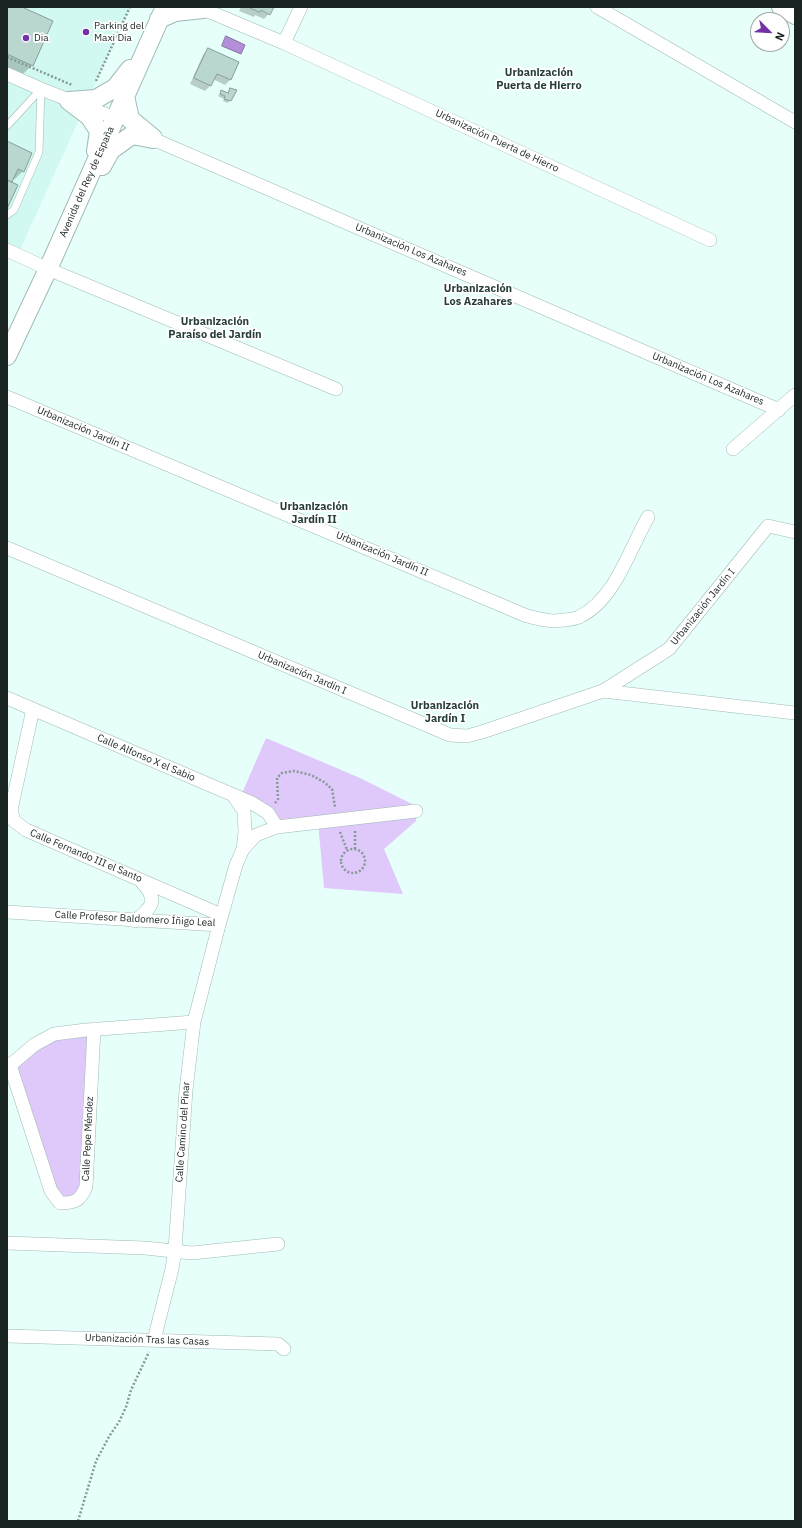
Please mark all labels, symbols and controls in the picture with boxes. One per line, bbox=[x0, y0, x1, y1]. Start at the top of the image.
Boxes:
north arrow bbox=[750, 12, 790, 52]
place label: Parking del Maxi Dia bbox=[94, 20, 144, 44]
marker: Parking del Maxi Dia bbox=[81, 27, 91, 37]
text: N bbox=[772, 30, 788, 43]
place label: Dia bbox=[34, 32, 49, 44]
marker: Dia bbox=[21, 33, 31, 43]
district label: Urbanización Puerta de Hierro bbox=[496, 66, 582, 92]
street label: Urbanización Puerta de Hierro bbox=[433, 107, 561, 175]
street label: Avenida del Rey de España bbox=[57, 125, 117, 239]
street label: Urbanización Los Azahares bbox=[353, 221, 469, 279]
district label: Urbanización Los Azahares bbox=[444, 282, 512, 308]
district label: Urbanización Paraíso del Jardín bbox=[168, 315, 262, 341]
street label: Urbanización Los Azahares bbox=[650, 350, 766, 408]
street label: Urbanización Jardín II bbox=[35, 404, 131, 454]
district label: Urbanización Jardín II bbox=[280, 500, 348, 526]
street label: Urbanización Jardín II bbox=[334, 529, 430, 579]
street label: Urbanización Jardín I bbox=[668, 566, 738, 648]
street label: Urbanización Jardín I bbox=[256, 649, 348, 697]
district label: Urbanización Jardín I bbox=[411, 699, 479, 725]
street label: Calle Alfonso X el Sabio bbox=[95, 732, 197, 784]
street label: Calle Fernando III el Santo bbox=[28, 827, 144, 885]
street label: Calle Profesor Baldomero Íñigo Leal bbox=[54, 909, 216, 929]
street label: Calle Camino del Pinar bbox=[173, 1081, 193, 1183]
street label: Calle Pepe Méndez bbox=[80, 1096, 96, 1182]
street label: Urbanización Tras las Casas bbox=[85, 1332, 209, 1348]

